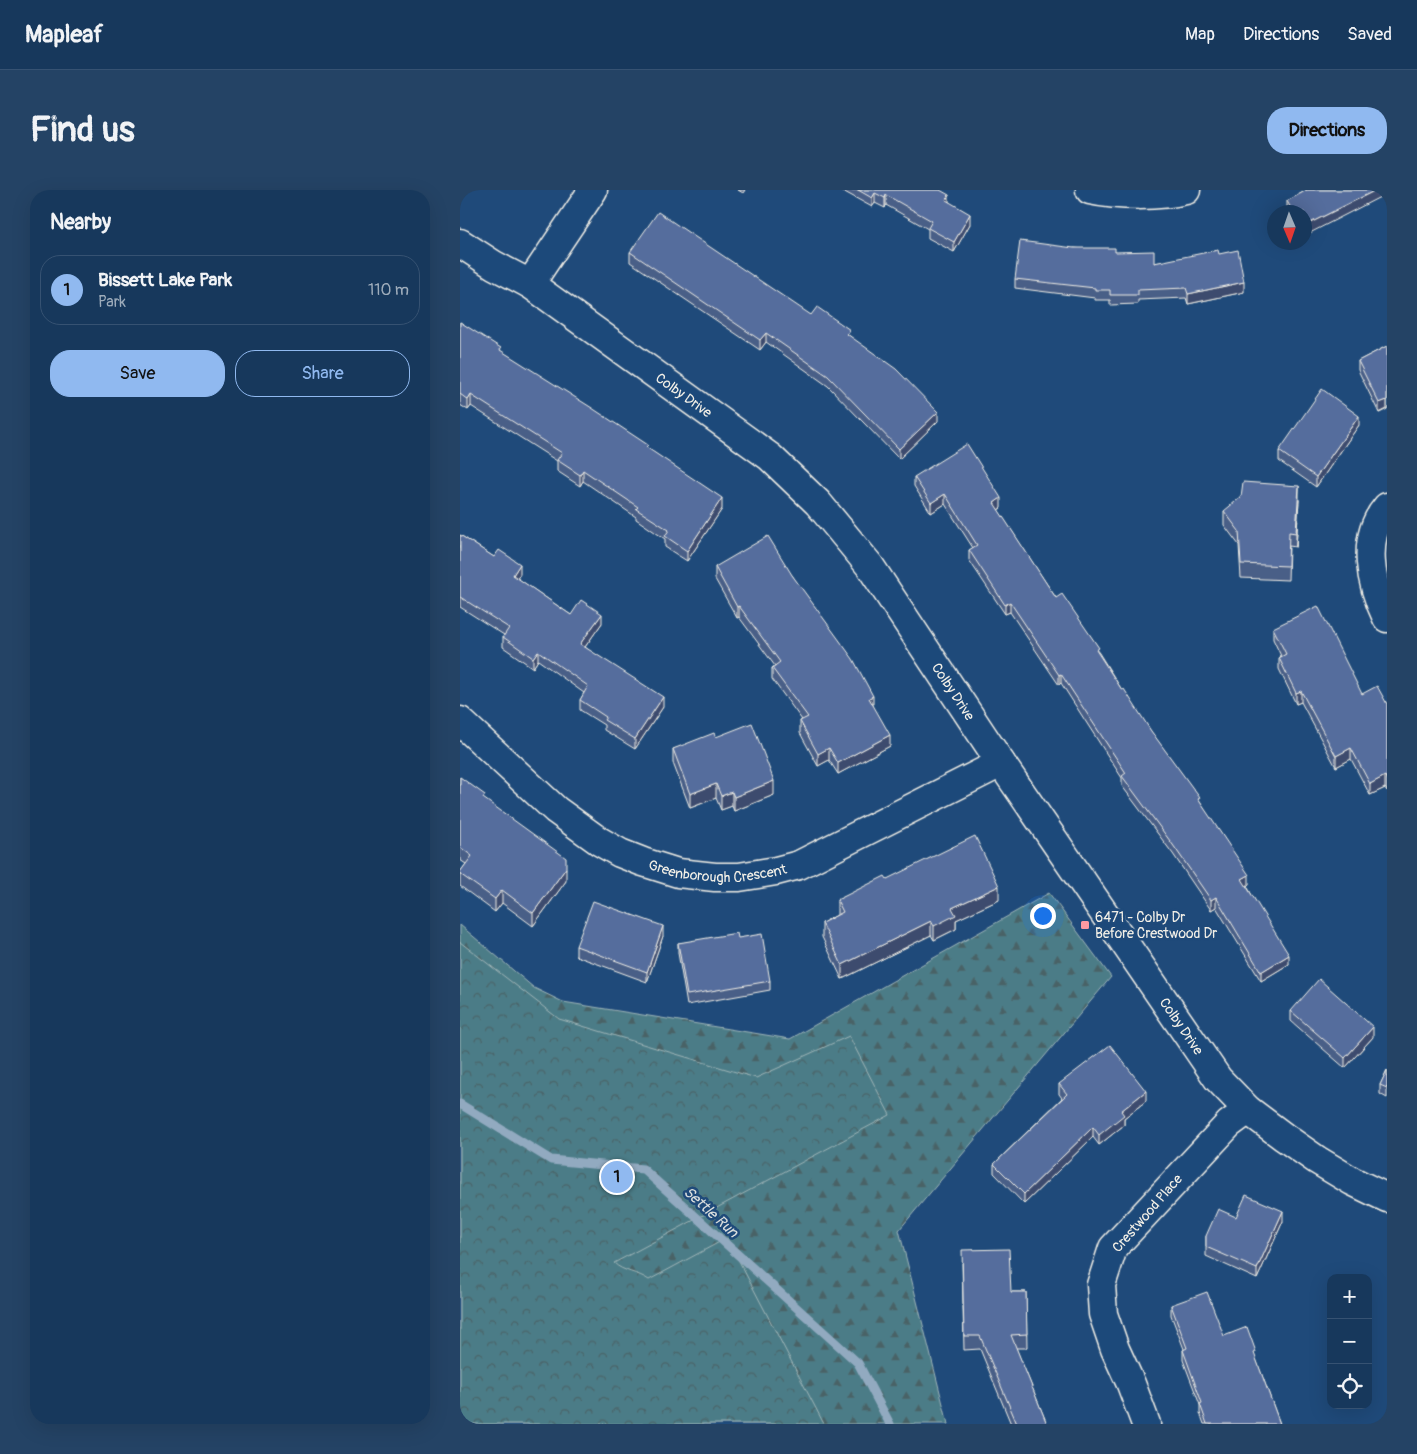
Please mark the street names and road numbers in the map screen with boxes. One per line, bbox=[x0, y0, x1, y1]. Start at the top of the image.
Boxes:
street label: Colby Drive bbox=[652, 369, 715, 421]
street label: Colby Drive bbox=[928, 660, 978, 724]
street label: Greenborough Crescent bbox=[646, 856, 789, 886]
street label: Colby Drive bbox=[1156, 995, 1207, 1058]
street label: Crestwood Place bbox=[1109, 1171, 1186, 1256]

